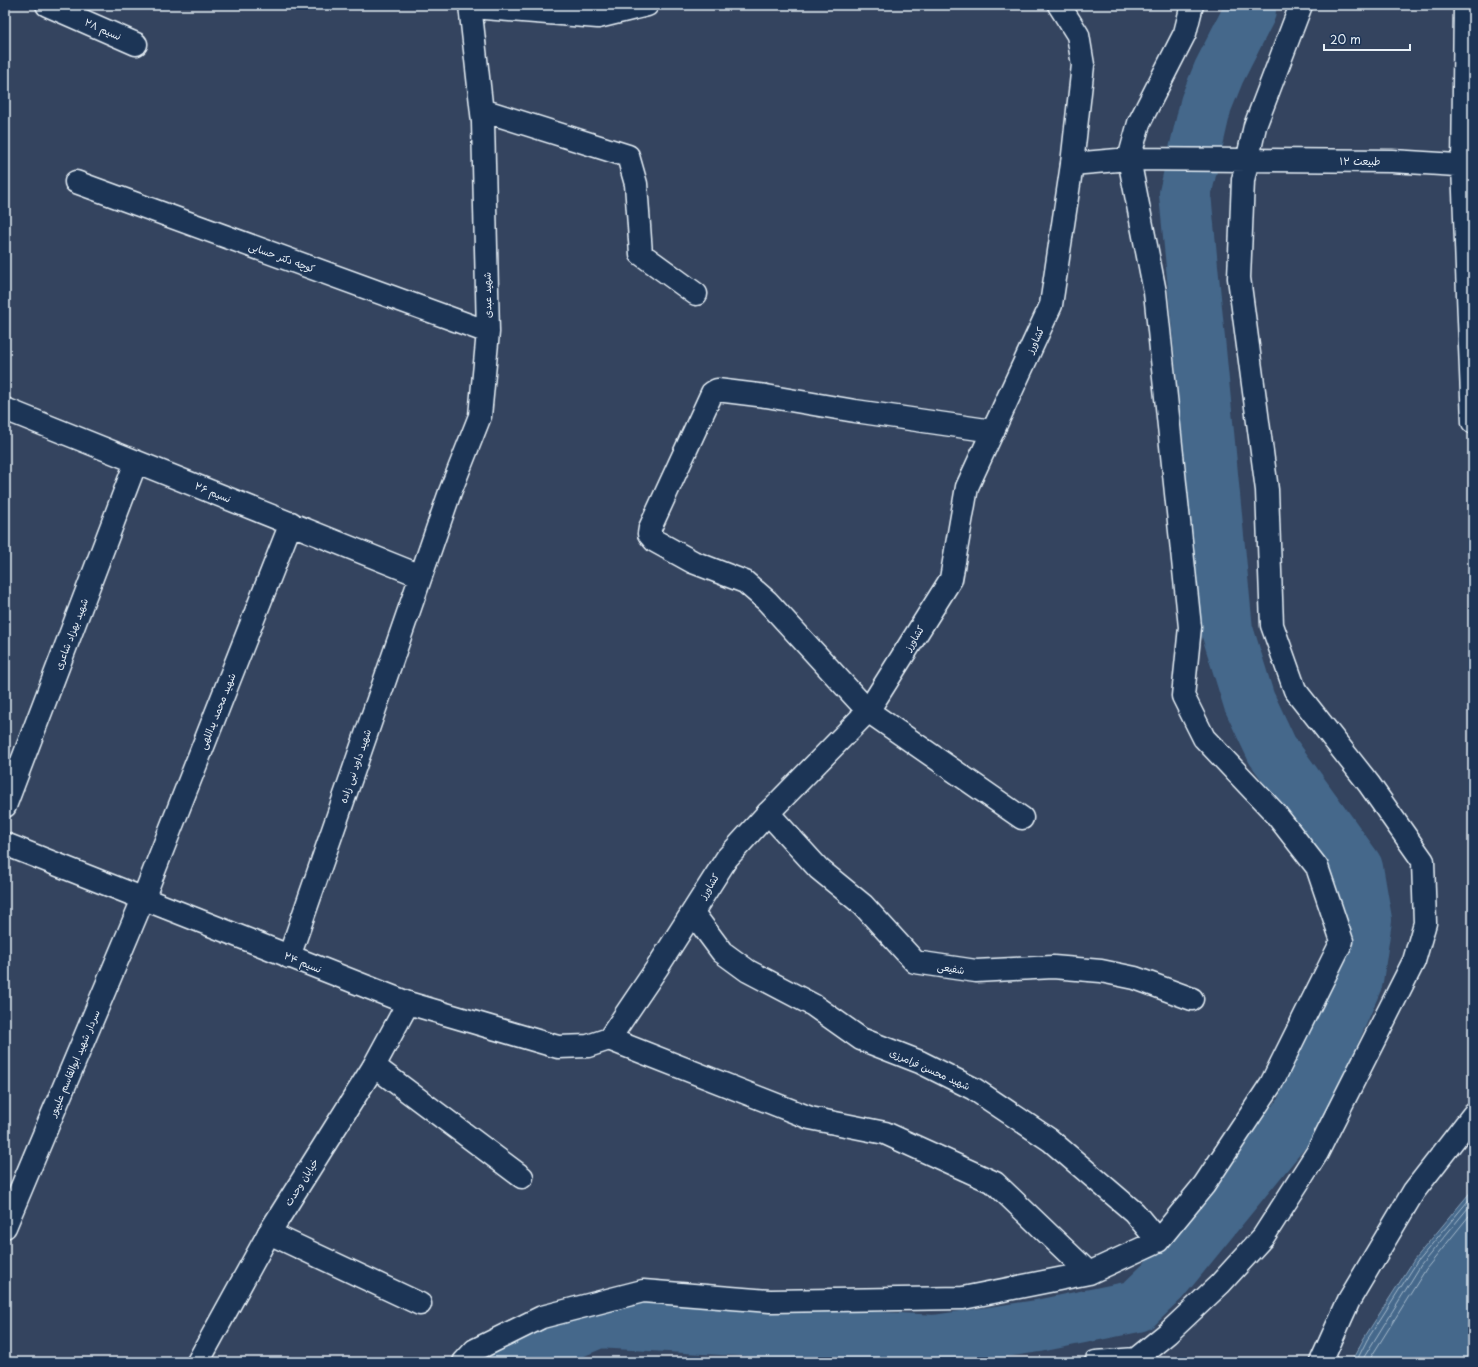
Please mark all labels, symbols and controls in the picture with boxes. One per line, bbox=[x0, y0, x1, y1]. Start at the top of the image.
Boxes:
street label: نسیم ۲۸ bbox=[82, 14, 124, 44]
scale bar bbox=[1324, 26, 1410, 52]
text: 20 m bbox=[1330, 30, 1361, 48]
street label: طبیعت ۱۲ bbox=[1340, 153, 1380, 168]
street label: کوچه دکتر حسابی bbox=[247, 238, 317, 276]
street label: شهید عبدی bbox=[479, 272, 494, 318]
street label: کشاورز bbox=[1022, 324, 1047, 356]
street label: نسیم ۲۶ bbox=[192, 477, 234, 507]
street label: شهید بهزاد شاعری bbox=[50, 596, 91, 672]
street label: کشاورز bbox=[899, 622, 927, 654]
street label: شهید محمد یداللهی bbox=[194, 670, 240, 752]
street label: شهید داود نبی زاده bbox=[335, 727, 375, 805]
street label: کشاورز bbox=[694, 870, 722, 902]
street label: نسیم ۲۴ bbox=[282, 947, 324, 977]
street label: شفیعی bbox=[936, 958, 966, 978]
street label: سردار شهید ابوالقاسم علیپور bbox=[44, 1007, 104, 1120]
street label: شهید محسن فرامرزی bbox=[887, 1044, 973, 1093]
street label: خیابان وحدت bbox=[280, 1155, 321, 1208]

